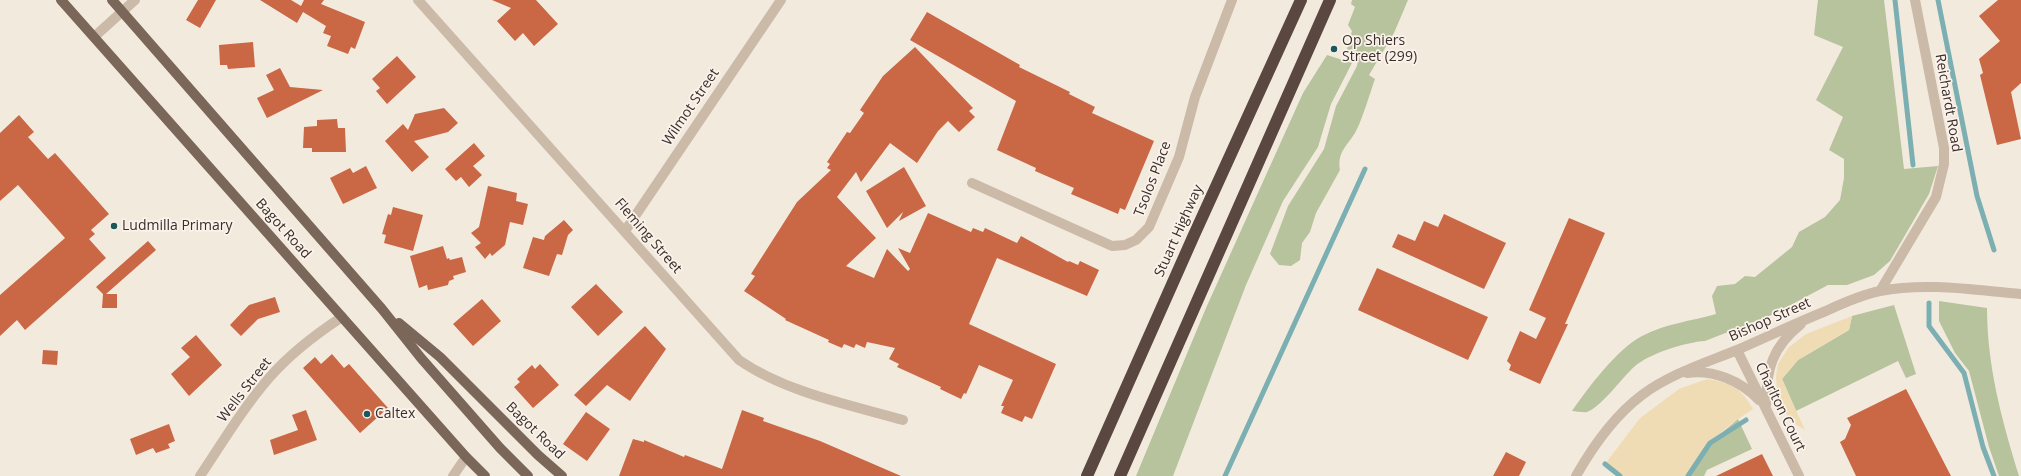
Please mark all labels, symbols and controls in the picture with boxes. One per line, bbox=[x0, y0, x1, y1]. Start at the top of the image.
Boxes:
place label: Op Shiers Street (299) bbox=[1342, 33, 1417, 66]
marker: Op Shiers Street (299) bbox=[1329, 44, 1339, 54]
street label: Reichardt Road bbox=[1931, 53, 1965, 153]
street label: Wilmot Street bbox=[659, 65, 723, 149]
street label: Tsolos Place bbox=[1131, 139, 1175, 219]
street label: Stuart Highway bbox=[1151, 182, 1207, 280]
street label: Fleming Street bbox=[611, 195, 685, 277]
street label: Bagot Road bbox=[252, 196, 314, 262]
place label: Ludmilla Primary bbox=[122, 218, 233, 234]
marker: Ludmilla Primary bbox=[109, 221, 119, 231]
street label: Bishop Street bbox=[1727, 295, 1813, 345]
street label: Wells Street bbox=[215, 354, 275, 426]
street label: Charlton Court bbox=[1751, 360, 1809, 454]
street label: Bagot Road bbox=[502, 399, 568, 463]
place label: Caltex bbox=[375, 406, 415, 422]
marker: Caltex bbox=[362, 409, 372, 419]

